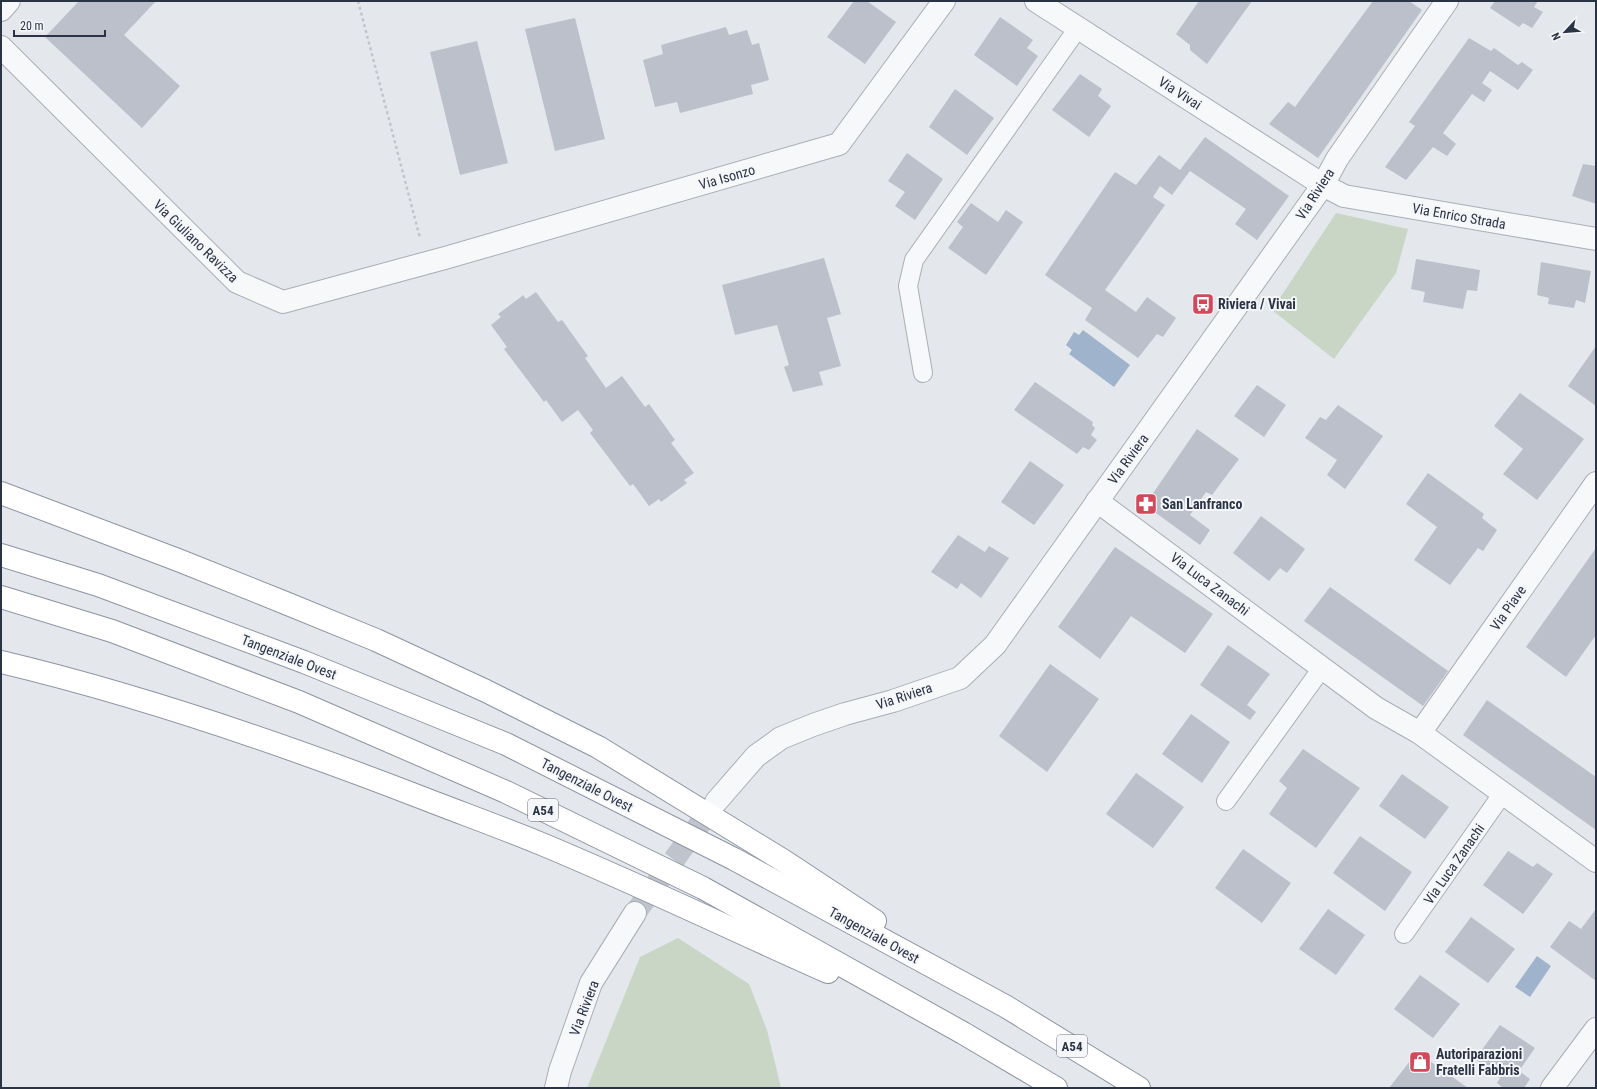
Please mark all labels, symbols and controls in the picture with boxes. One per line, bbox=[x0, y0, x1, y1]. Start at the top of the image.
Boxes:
scale bar bbox=[14, 12, 105, 38]
north arrow bbox=[1545, 12, 1585, 52]
text: 20 m bbox=[20, 19, 44, 33]
text: N bbox=[1549, 30, 1564, 42]
street label: Via Vivai bbox=[1156, 73, 1204, 113]
street label: Via Isonzo bbox=[697, 161, 757, 193]
street label: Via Riviera bbox=[1292, 165, 1338, 223]
street label: Via Giuliano Ravizza bbox=[150, 196, 242, 286]
street label: Via Enrico Strada bbox=[1411, 200, 1507, 232]
bus stop icon: Riviera / Vivai bbox=[1190, 291, 1216, 317]
place label: Riviera / Vivai bbox=[1218, 296, 1296, 312]
street label: Via Riviera bbox=[1104, 431, 1152, 487]
pharmacy icon: San Lanfranco bbox=[1133, 491, 1159, 517]
place label: San Lanfranco bbox=[1162, 496, 1242, 512]
street label: Via Luca Zanachi bbox=[1167, 549, 1253, 619]
street label: Via Piave bbox=[1487, 582, 1529, 633]
street label: Tangenziale Ovest bbox=[239, 631, 339, 683]
street label: Via Riviera bbox=[874, 679, 934, 713]
street label: Tangenziale Ovest bbox=[538, 755, 636, 815]
road number: A54 bbox=[528, 799, 558, 821]
street label: Via Luca Zanachi bbox=[1420, 821, 1488, 907]
street label: Tangenziale Ovest bbox=[826, 904, 922, 966]
street label: Via Riviera bbox=[566, 978, 602, 1038]
road number: A54 bbox=[1057, 1035, 1087, 1057]
place label: Autoriparazioni Fratelli Fabbris bbox=[1436, 1046, 1522, 1078]
shop icon: Autoriparazioni Fratelli Fabbris bbox=[1407, 1049, 1433, 1075]

